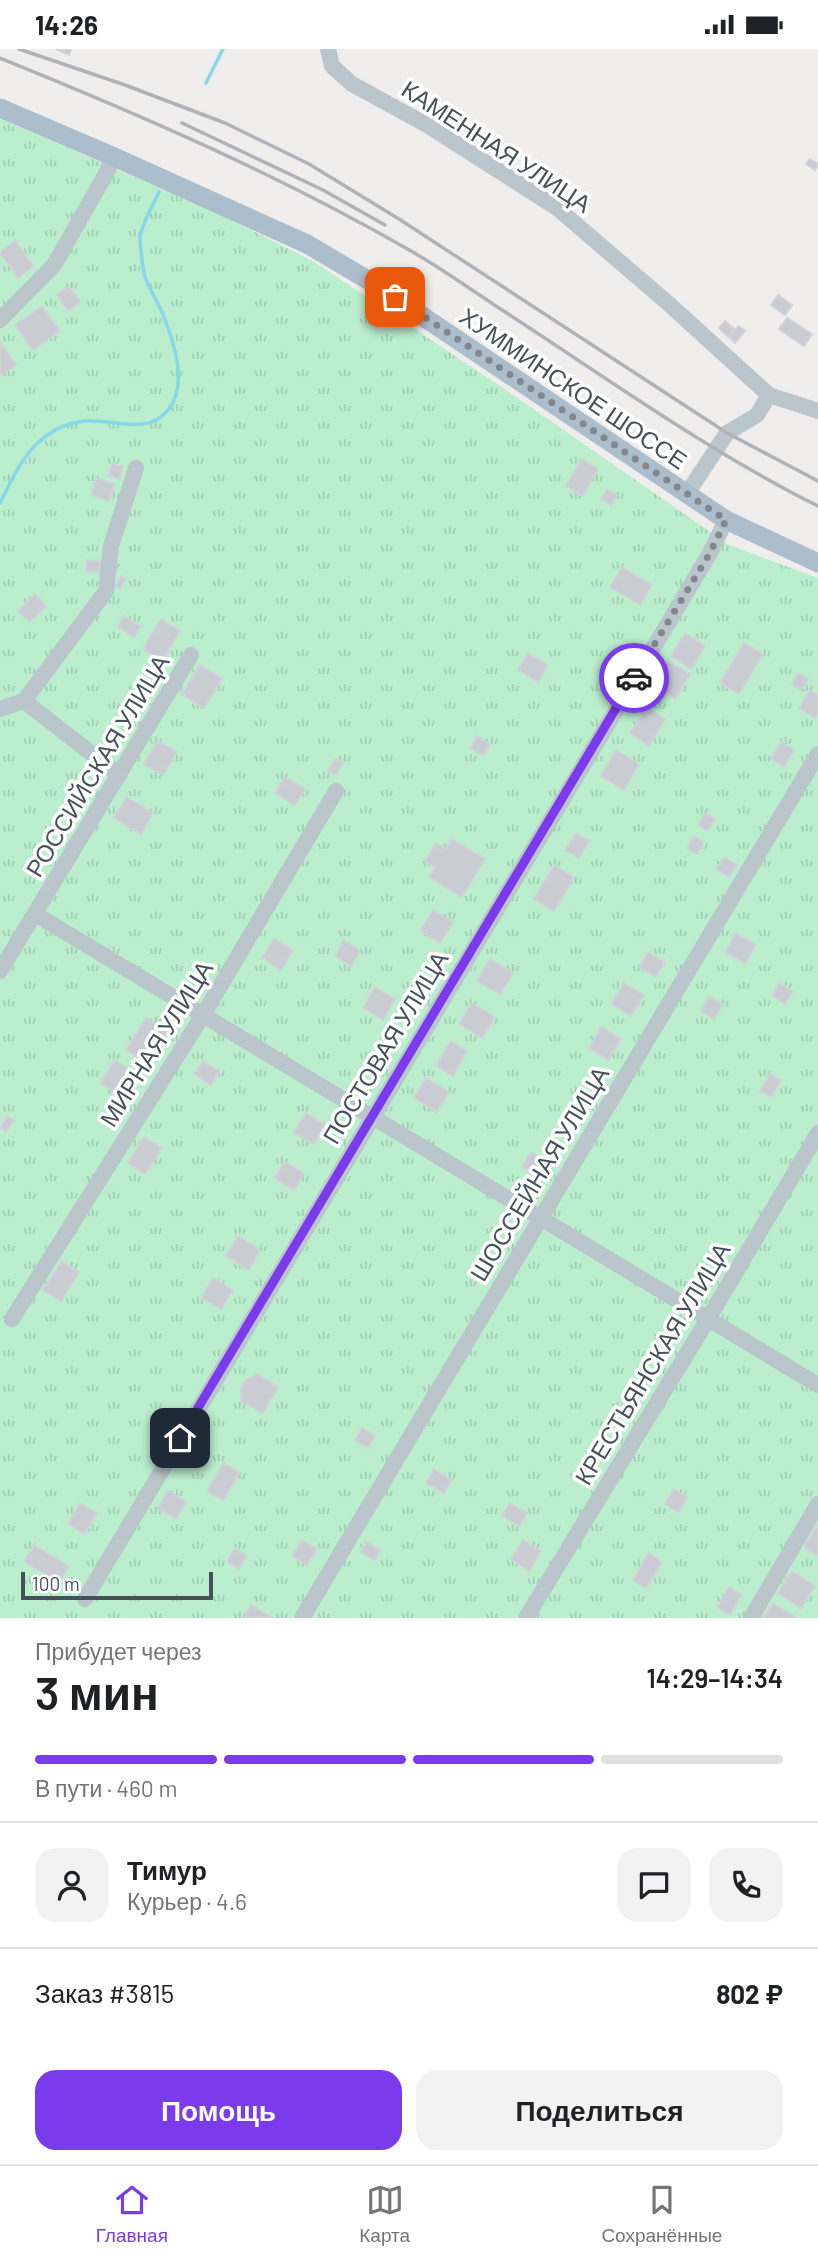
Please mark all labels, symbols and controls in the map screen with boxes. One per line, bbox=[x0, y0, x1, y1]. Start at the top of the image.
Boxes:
text: 14:26 bbox=[35, 9, 98, 40]
street label: КАМЕННАЯ УЛИЦА bbox=[397, 74, 597, 218]
pin bbox=[365, 267, 425, 327]
icon: bag bbox=[376, 278, 414, 316]
street label: ХУММИНСКОЕ ШОССЕ bbox=[455, 301, 693, 475]
courier bbox=[599, 643, 669, 713]
street label: РОССИЙСКАЯ УЛИЦА bbox=[19, 649, 175, 882]
icon: car bbox=[615, 659, 653, 697]
street label: ПОСТОВАЯ УЛИЦА bbox=[316, 946, 454, 1149]
street label: МИРНАЯ УЛИЦА bbox=[93, 955, 218, 1131]
street label: ШОССЕЙНАЯ УЛИЦА bbox=[463, 1061, 614, 1286]
street label: КРЕСТЬЯНСКАЯ УЛИЦА bbox=[568, 1237, 736, 1490]
pin bbox=[150, 1408, 210, 1468]
icon: home bbox=[161, 1419, 199, 1457]
scale bar bbox=[21, 1569, 214, 1601]
text: 100 m bbox=[32, 1572, 80, 1595]
text: Прибудет через bbox=[35, 1637, 202, 1665]
text: 14:29–14:34 bbox=[647, 1662, 783, 1693]
text: 3 мин bbox=[35, 1664, 159, 1719]
text: В пути · 460 m bbox=[35, 1774, 177, 1802]
button: person bbox=[35, 1848, 109, 1922]
button: chat bbox=[617, 1848, 691, 1922]
button: phone bbox=[709, 1848, 783, 1922]
text: Тимур bbox=[127, 1854, 207, 1885]
text: Курьер · 4.6 bbox=[127, 1887, 247, 1915]
text: Заказ #3815 bbox=[35, 1977, 174, 2008]
text: 802 ₽ bbox=[716, 1978, 783, 2009]
button: Помощь bbox=[35, 2070, 402, 2150]
button: Поделиться bbox=[416, 2070, 783, 2150]
tab: Главная bbox=[96, 2181, 168, 2247]
tab: Карта bbox=[359, 2181, 410, 2247]
tab: Сохранённые bbox=[601, 2181, 722, 2247]

